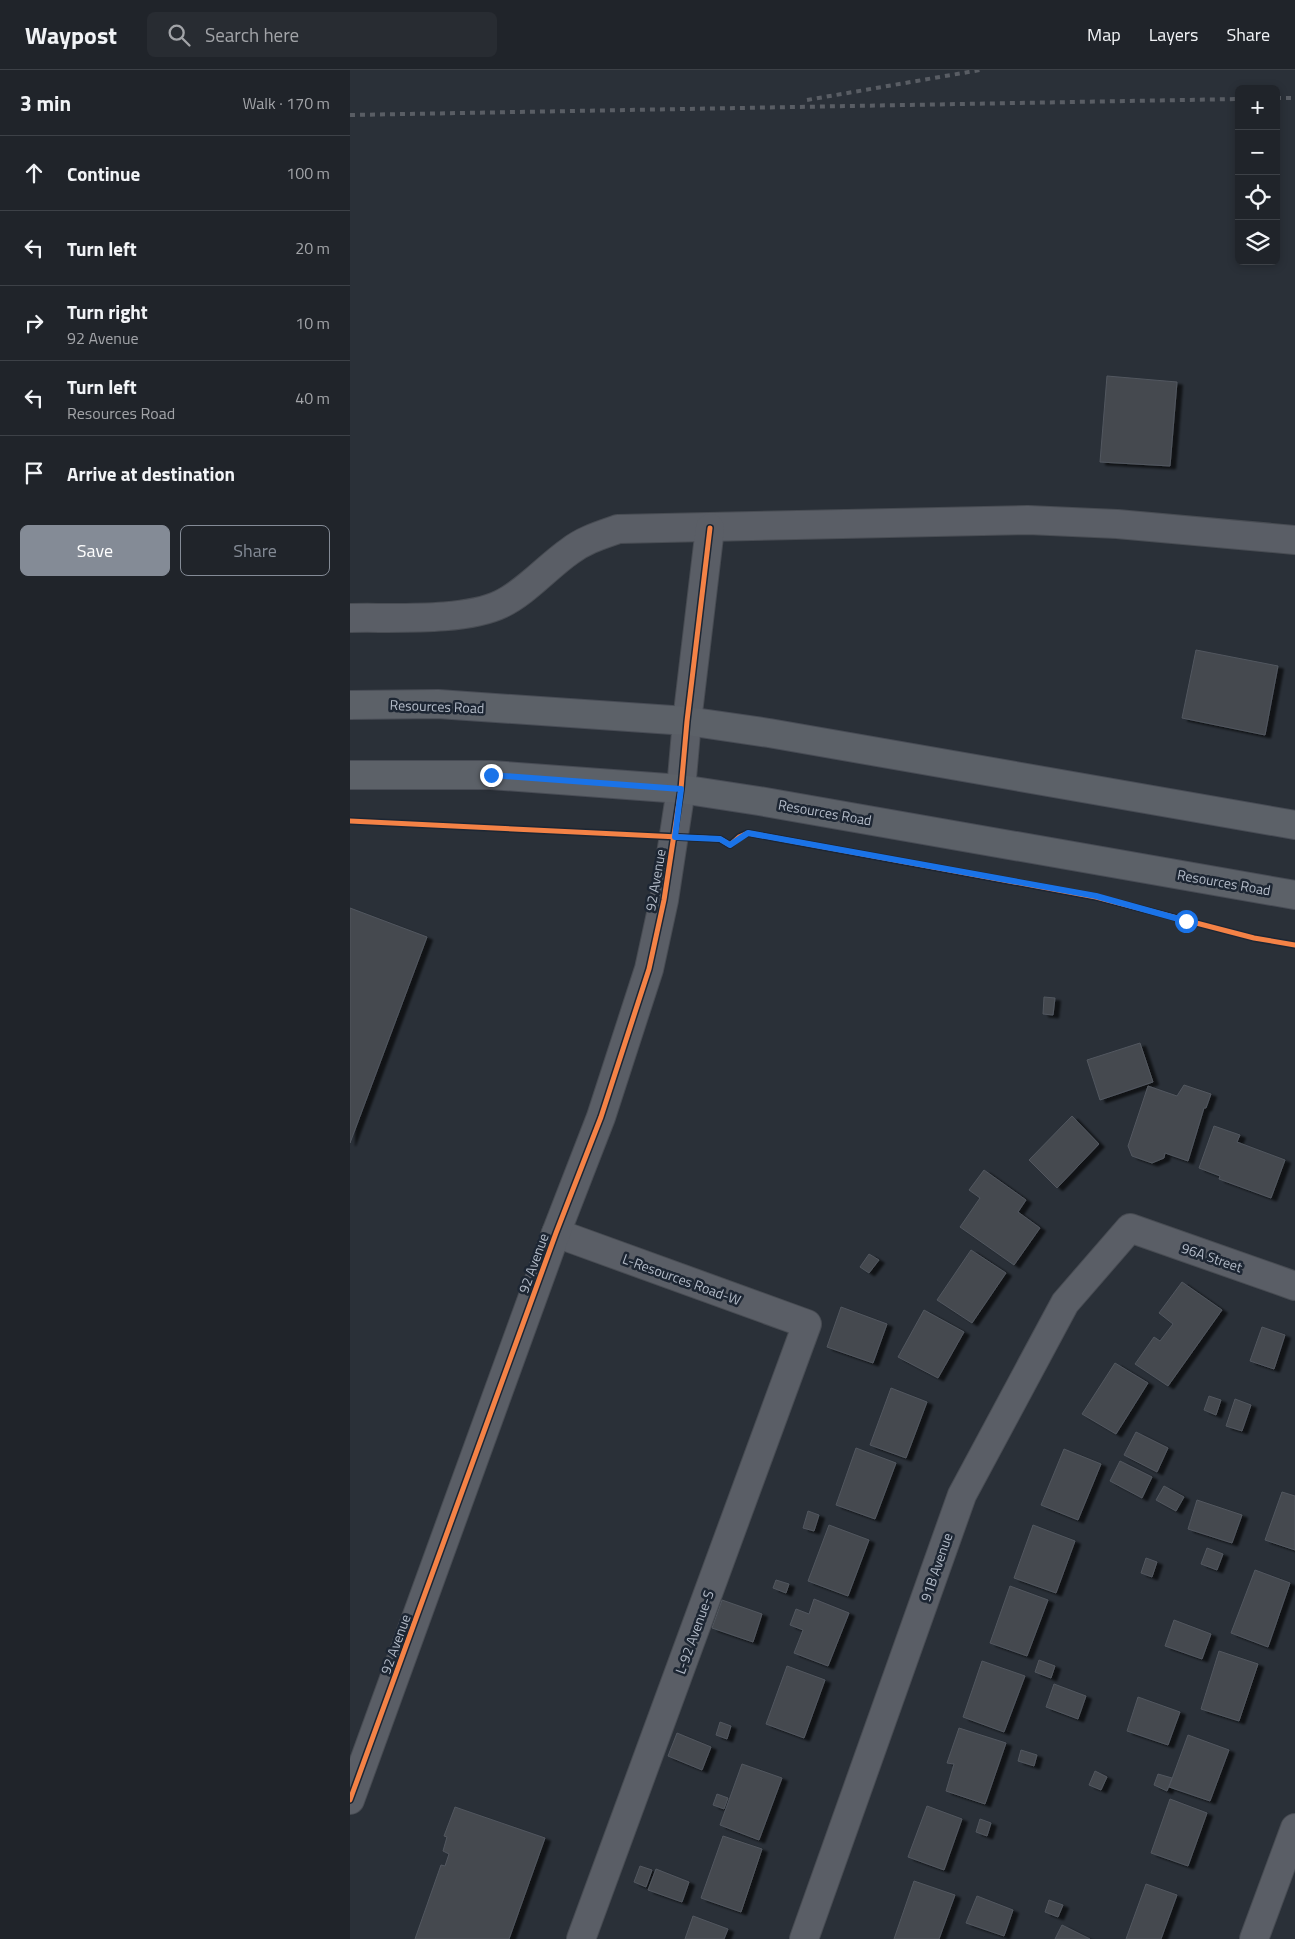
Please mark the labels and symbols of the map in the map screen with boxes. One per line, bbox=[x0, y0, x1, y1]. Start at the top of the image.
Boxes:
street label: Resources Road bbox=[389, 694, 485, 718]
route end bbox=[480, 764, 503, 787]
street label: Resources Road bbox=[777, 793, 873, 831]
street label: 92 Avenue bbox=[639, 847, 671, 913]
street label: Resources Road bbox=[1176, 863, 1272, 901]
route start bbox=[1175, 910, 1198, 933]
street label: 92 Avenue bbox=[512, 1230, 554, 1296]
street label: 96A Street bbox=[1179, 1237, 1245, 1277]
street label: L-Resources Road-W bbox=[620, 1248, 744, 1310]
street label: 91B Avenue bbox=[914, 1530, 958, 1604]
street label: L-92 Avenue-S bbox=[669, 1587, 719, 1677]
street label: 92 Avenue bbox=[374, 1611, 416, 1677]

